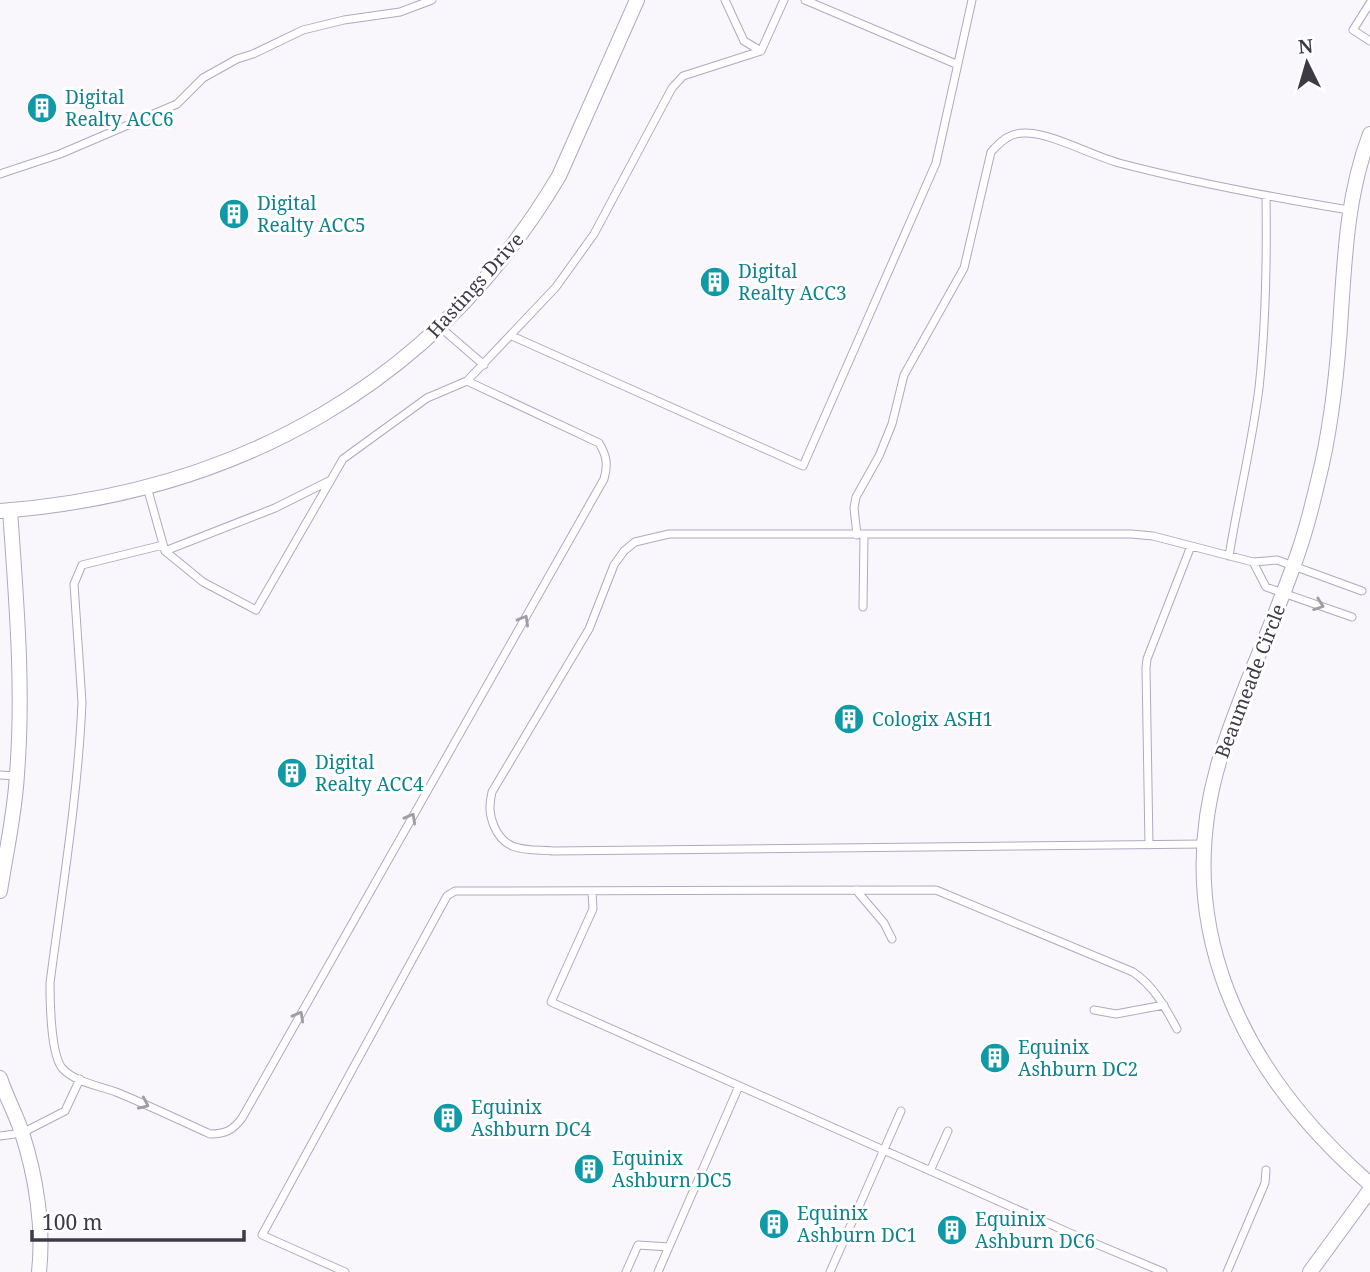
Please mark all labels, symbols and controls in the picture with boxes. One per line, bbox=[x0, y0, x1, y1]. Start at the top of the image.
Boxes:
north arrow bbox=[1272, 28, 1342, 98]
text: N bbox=[1297, 32, 1314, 60]
place label: Digital Realty ACC6 bbox=[65, 84, 174, 132]
building icon: Digital Realty ACC6 bbox=[25, 91, 59, 125]
place label: Digital Realty ACC5 bbox=[257, 190, 366, 238]
building icon: Digital Realty ACC5 bbox=[217, 197, 251, 231]
street label: Hastings Drive bbox=[421, 227, 529, 343]
place label: Digital Realty ACC3 bbox=[738, 258, 847, 306]
building icon: Digital Realty ACC3 bbox=[698, 265, 732, 299]
one-way arrow bbox=[1313, 597, 1325, 611]
street label: Beaumeade Circle bbox=[1209, 600, 1291, 762]
one-way arrow bbox=[516, 615, 529, 628]
building icon: Cologix ASH1 bbox=[832, 702, 866, 736]
place label: Cologix ASH1 bbox=[872, 706, 993, 732]
place label: Digital Realty ACC4 bbox=[315, 749, 424, 797]
building icon: Digital Realty ACC4 bbox=[275, 756, 309, 790]
one-way arrow bbox=[403, 813, 416, 825]
one-way arrow bbox=[291, 1011, 304, 1024]
place label: Equinix Ashburn DC2 bbox=[1018, 1034, 1138, 1082]
building icon: Equinix Ashburn DC2 bbox=[978, 1041, 1012, 1075]
place label: Equinix Ashburn DC4 bbox=[471, 1094, 591, 1142]
one-way arrow bbox=[137, 1096, 149, 1110]
building icon: Equinix Ashburn DC4 bbox=[431, 1101, 465, 1135]
place label: Equinix Ashburn DC5 bbox=[612, 1145, 732, 1193]
building icon: Equinix Ashburn DC5 bbox=[572, 1152, 606, 1186]
scale bar bbox=[32, 1198, 243, 1242]
place label: Equinix Ashburn DC1 bbox=[797, 1200, 917, 1248]
place label: Equinix Ashburn DC6 bbox=[975, 1206, 1095, 1254]
building icon: Equinix Ashburn DC1 bbox=[757, 1207, 791, 1241]
text: 100 m bbox=[42, 1208, 103, 1236]
building icon: Equinix Ashburn DC6 bbox=[935, 1213, 969, 1247]

